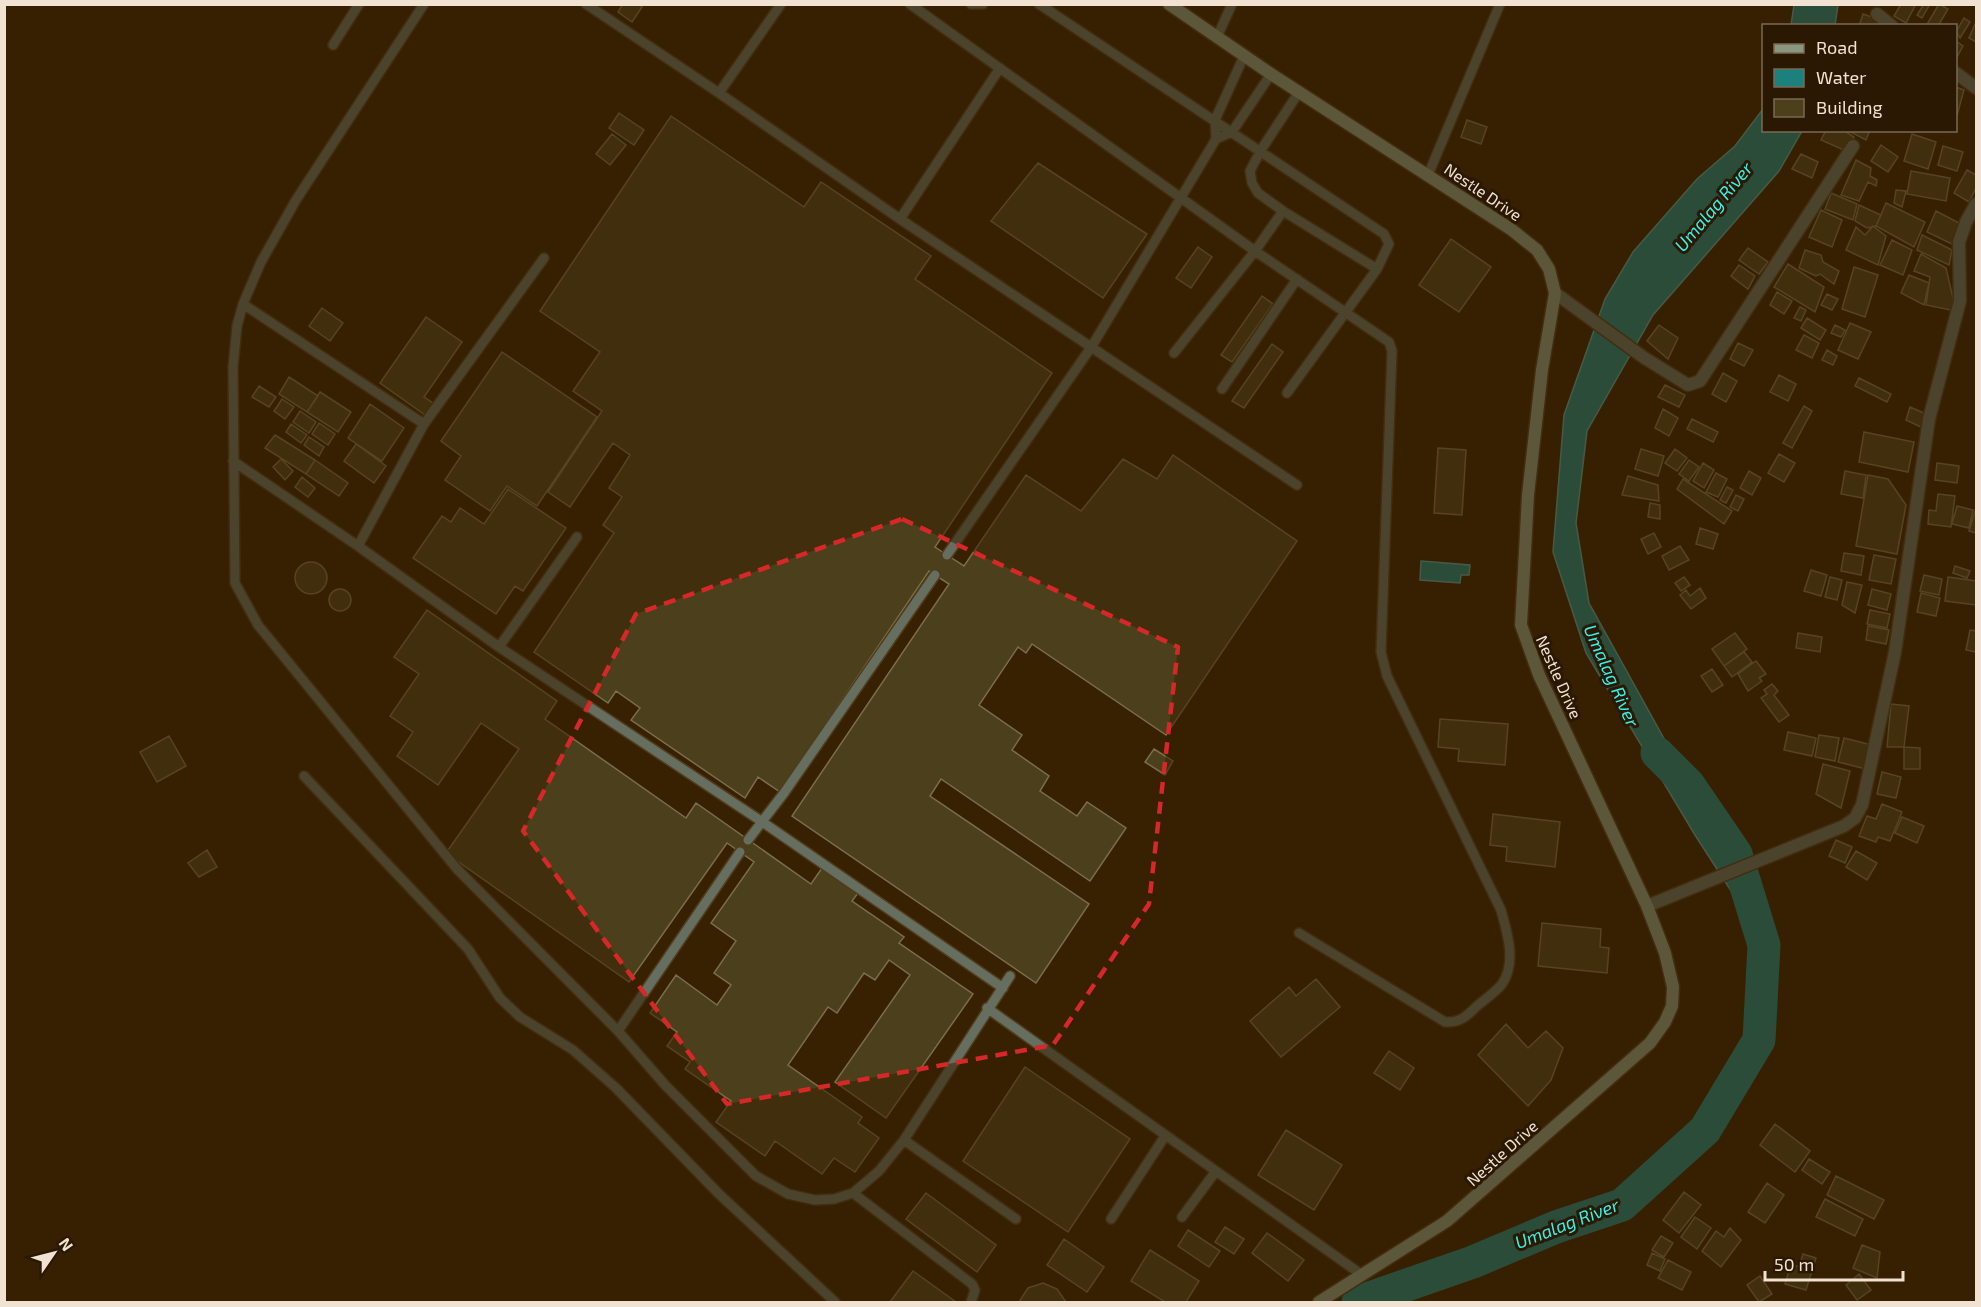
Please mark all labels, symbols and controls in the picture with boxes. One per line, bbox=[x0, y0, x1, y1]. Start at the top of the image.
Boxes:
legend bbox=[1762, 24, 1957, 132]
text: Road bbox=[1816, 36, 1857, 58]
text: Water bbox=[1816, 66, 1866, 88]
text: Building bbox=[1816, 96, 1883, 118]
water label: Umalag River bbox=[1669, 157, 1758, 256]
street label: Nestle Drive bbox=[1441, 159, 1525, 224]
water label: Umalag River bbox=[1580, 621, 1645, 731]
street label: Nestle Drive bbox=[1533, 632, 1586, 721]
street label: Nestle Drive bbox=[1462, 1116, 1541, 1189]
water label: Umalag River bbox=[1511, 1193, 1623, 1253]
north arrow bbox=[24, 1223, 84, 1283]
text: N bbox=[56, 1234, 78, 1254]
scale bar bbox=[1765, 1244, 1903, 1282]
text: 50 m bbox=[1774, 1253, 1814, 1275]

